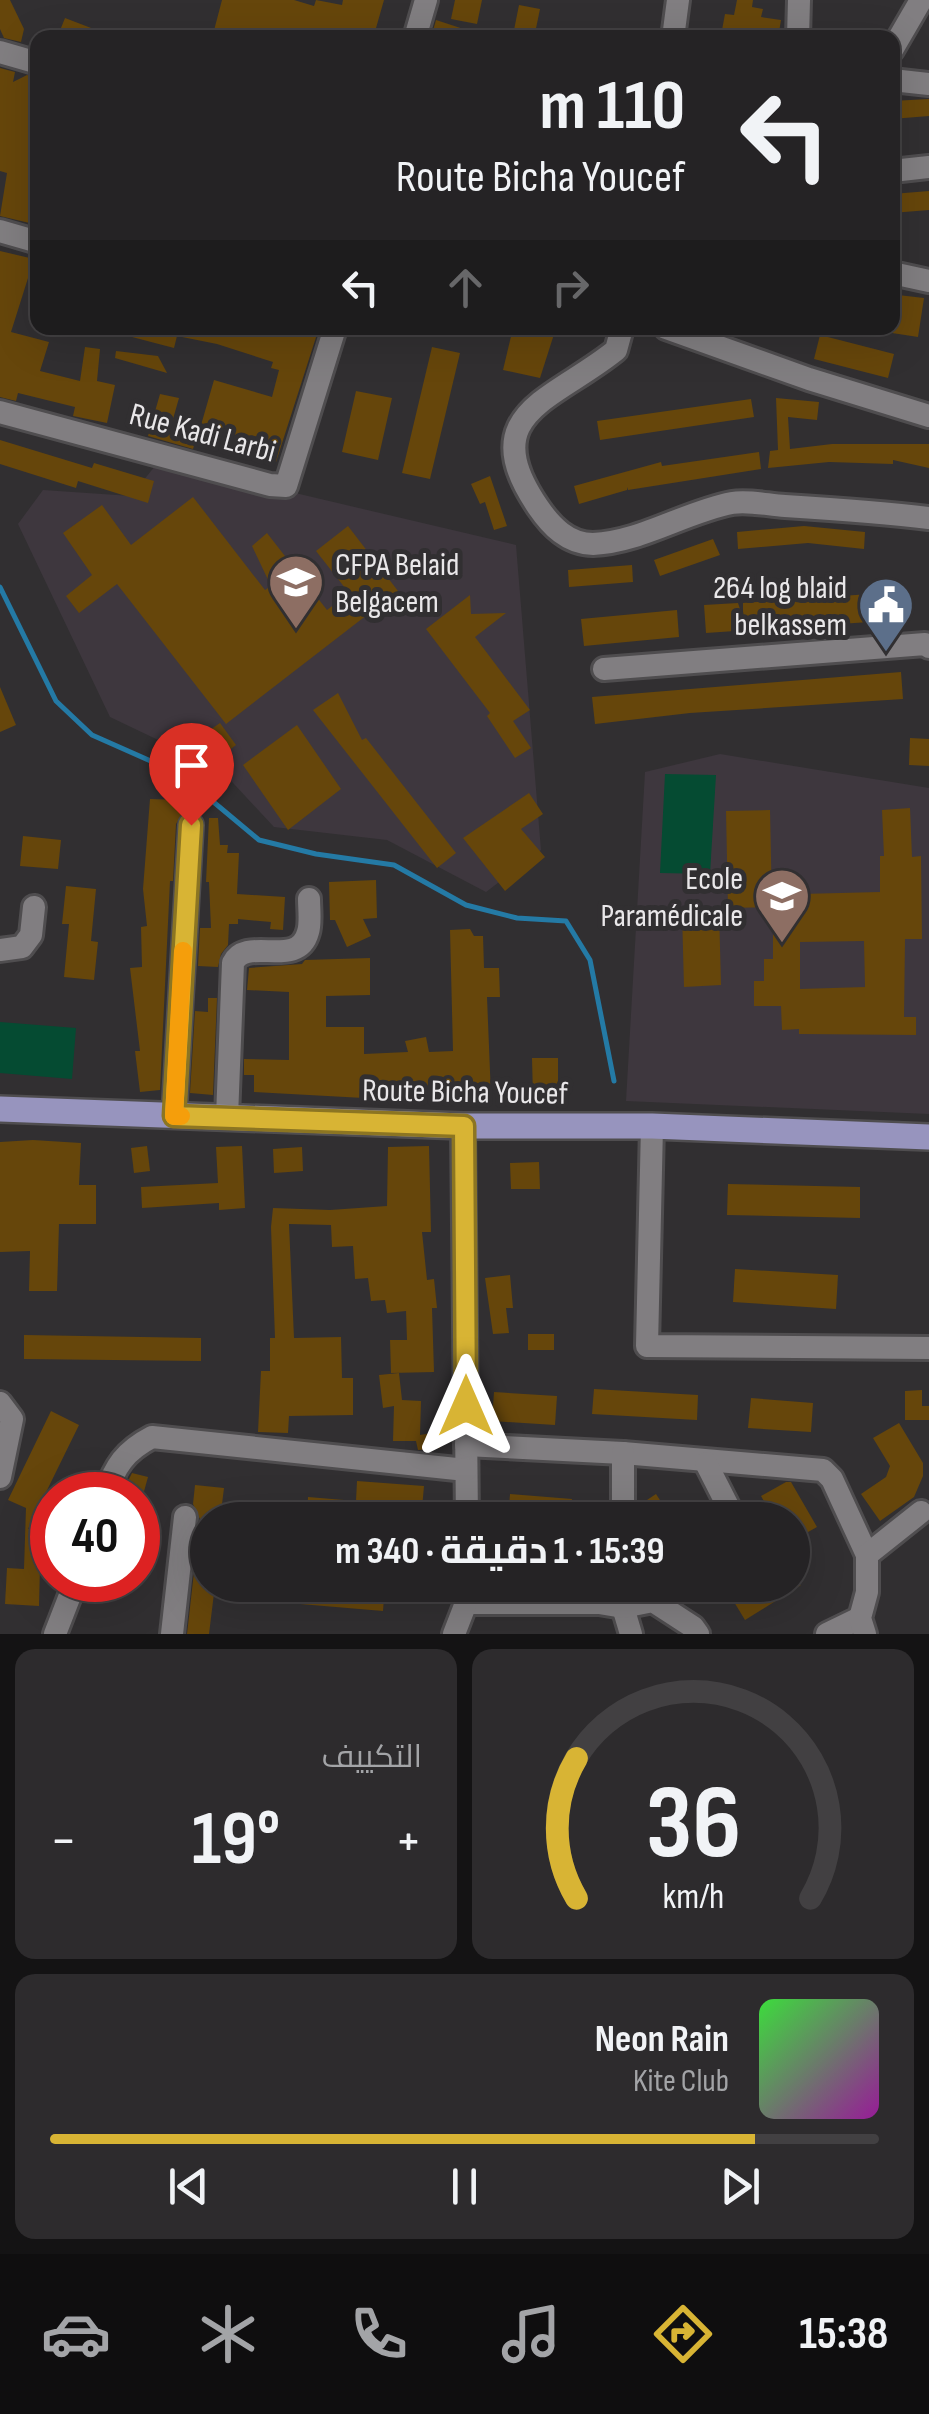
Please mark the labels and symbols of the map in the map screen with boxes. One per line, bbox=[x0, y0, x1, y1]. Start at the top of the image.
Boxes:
street label: Rue Kadi Larbi bbox=[125, 395, 280, 472]
place label: CFPA Belaid Belgacem bbox=[335, 546, 459, 622]
school or university icon: CFPA Belaid Belgacem bbox=[266, 552, 326, 631]
place label: 264 log blaid belkassem bbox=[713, 569, 847, 645]
public building icon: 264 log blaid belkassem bbox=[856, 575, 916, 654]
pin bbox=[149, 723, 234, 826]
place label: Ecole Paramédicale bbox=[600, 860, 743, 936]
school or university icon: Ecole Paramédicale bbox=[752, 866, 812, 945]
street label: Route Bicha Youcef bbox=[362, 1071, 569, 1114]
position arrow bbox=[414, 1354, 518, 1458]
speed limit sign: 40 bbox=[30, 1472, 160, 1602]

